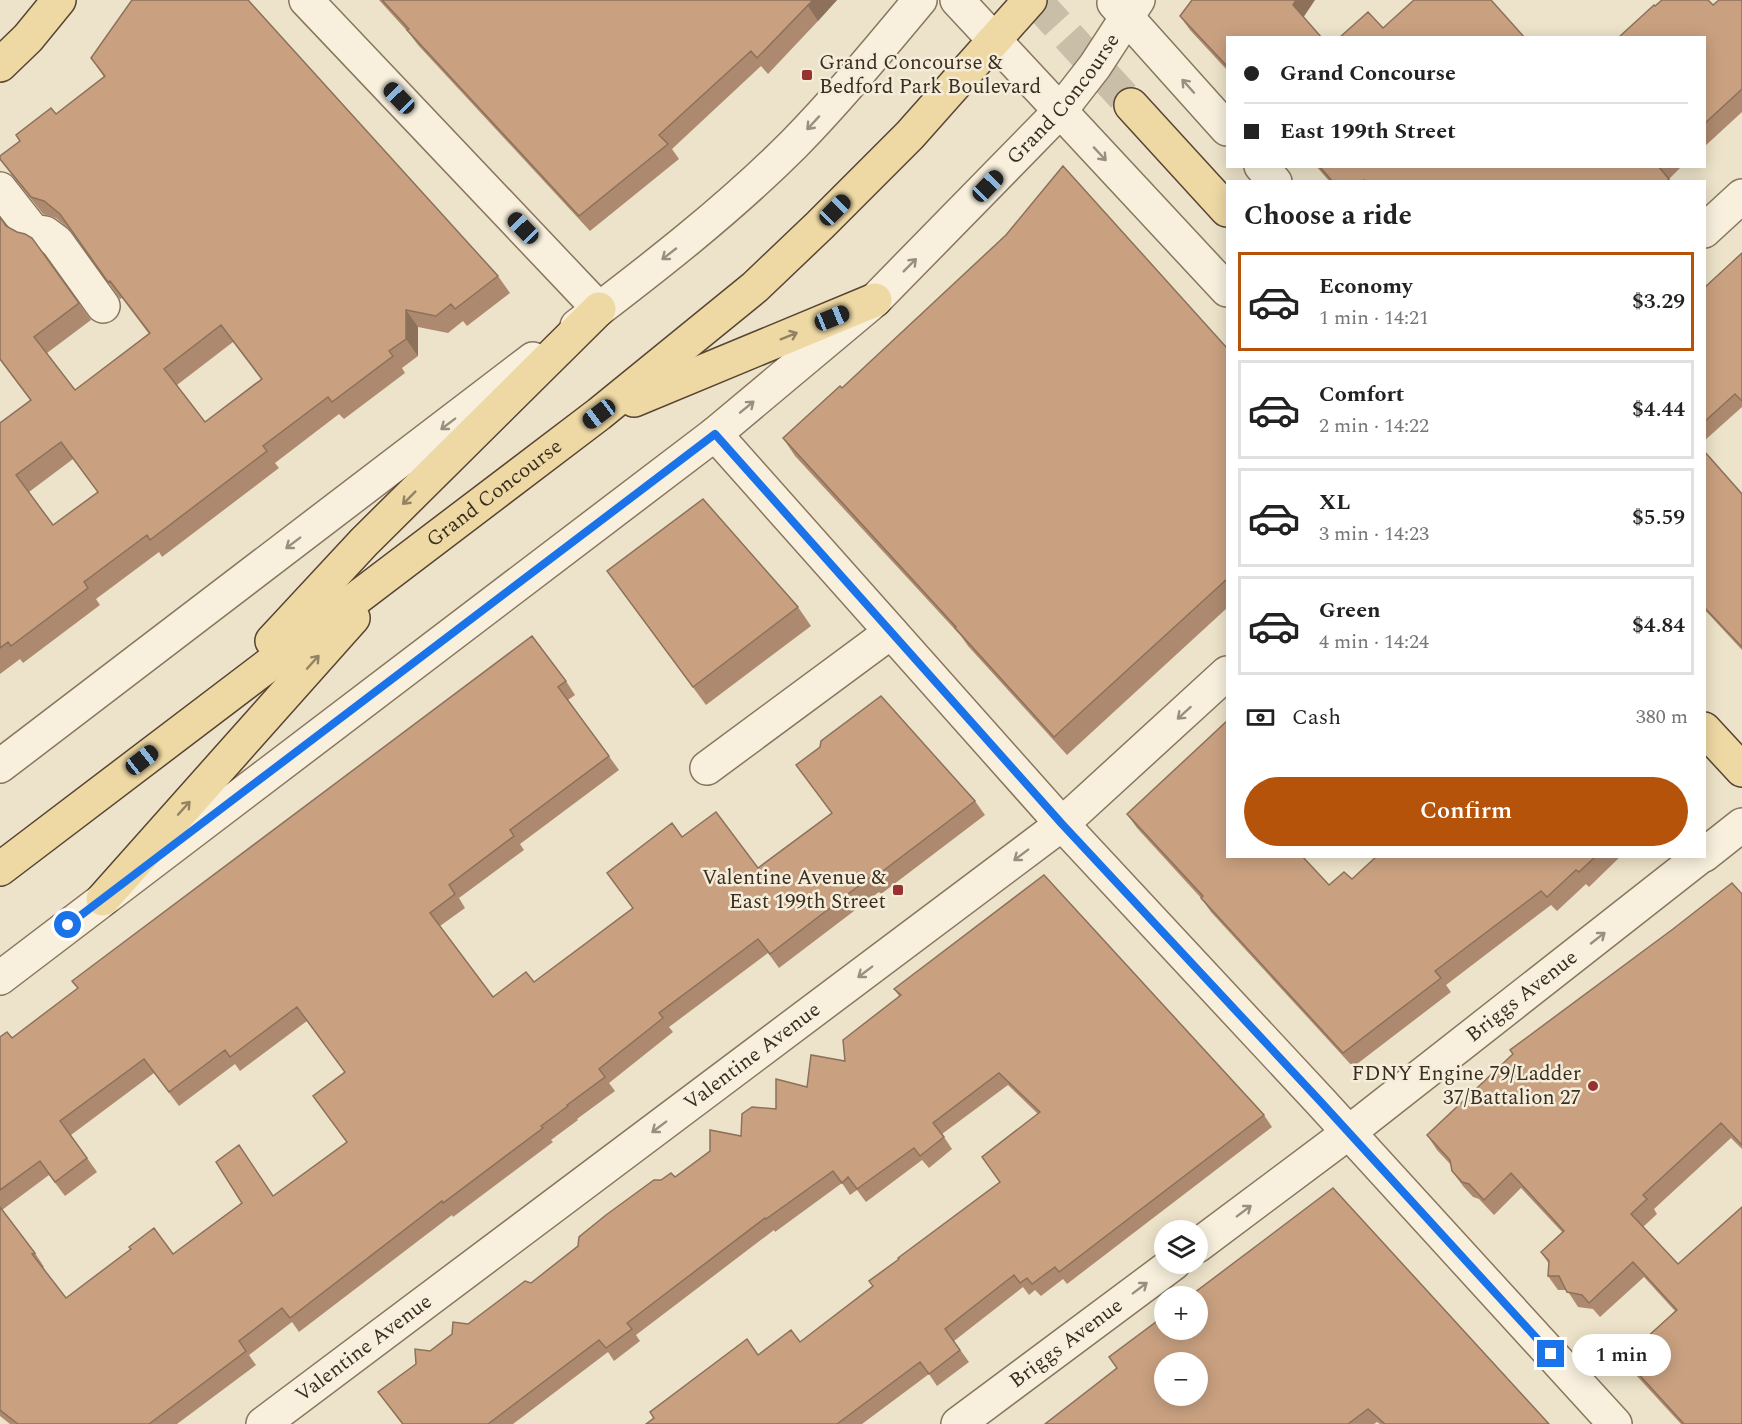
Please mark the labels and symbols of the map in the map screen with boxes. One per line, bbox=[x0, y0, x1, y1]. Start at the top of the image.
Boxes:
street label: Grand Concourse bbox=[999, 27, 1128, 173]
place label: Grand Concourse & Bedford Park Boulevard bbox=[819, 47, 1041, 103]
marker: Grand Concourse & Bedford Park Boulevard bbox=[800, 68, 814, 82]
one-way arrow bbox=[1181, 78, 1195, 93]
car bbox=[380, 79, 418, 117]
one-way arrow bbox=[806, 116, 820, 131]
one-way arrow bbox=[1093, 147, 1107, 162]
car bbox=[969, 167, 1007, 205]
car bbox=[816, 191, 854, 229]
car bbox=[504, 209, 542, 247]
one-way arrow bbox=[661, 248, 677, 261]
one-way arrow bbox=[903, 258, 917, 273]
car bbox=[812, 303, 852, 333]
one-way arrow bbox=[779, 330, 797, 341]
car bbox=[579, 396, 619, 432]
one-way arrow bbox=[739, 400, 754, 414]
one-way arrow bbox=[440, 418, 456, 431]
street label: Grand Concourse bbox=[420, 431, 569, 556]
one-way arrow bbox=[401, 491, 416, 505]
one-way arrow bbox=[285, 536, 301, 549]
one-way arrow bbox=[306, 655, 320, 670]
one-way arrow bbox=[1177, 706, 1192, 720]
car bbox=[122, 742, 162, 778]
one-way arrow bbox=[177, 800, 190, 816]
one-way arrow bbox=[1014, 849, 1030, 861]
place label: Valentine Avenue & East 199th Street bbox=[702, 862, 886, 918]
marker: Valentine Avenue & East 199th Street bbox=[891, 883, 905, 897]
route start bbox=[54, 911, 81, 938]
one-way arrow bbox=[1590, 931, 1606, 944]
street label: Briggs Avenue bbox=[1459, 942, 1585, 1051]
one-way arrow bbox=[858, 966, 874, 978]
street label: Valentine Avenue bbox=[677, 994, 828, 1119]
place label: FDNY Engine 79/Ladder 37/Battalion 27 bbox=[1351, 1058, 1581, 1114]
marker: FDNY Engine 79/Ladder 37/Battalion 27 bbox=[1586, 1079, 1600, 1093]
one-way arrow bbox=[651, 1120, 667, 1133]
one-way arrow bbox=[1235, 1204, 1251, 1217]
one-way arrow bbox=[1131, 1282, 1147, 1295]
street label: Valentine Avenue bbox=[288, 1286, 439, 1410]
street label: Briggs Avenue bbox=[1003, 1290, 1130, 1396]
callout: 1 min bbox=[1572, 1333, 1671, 1375]
route end bbox=[1537, 1340, 1564, 1367]

